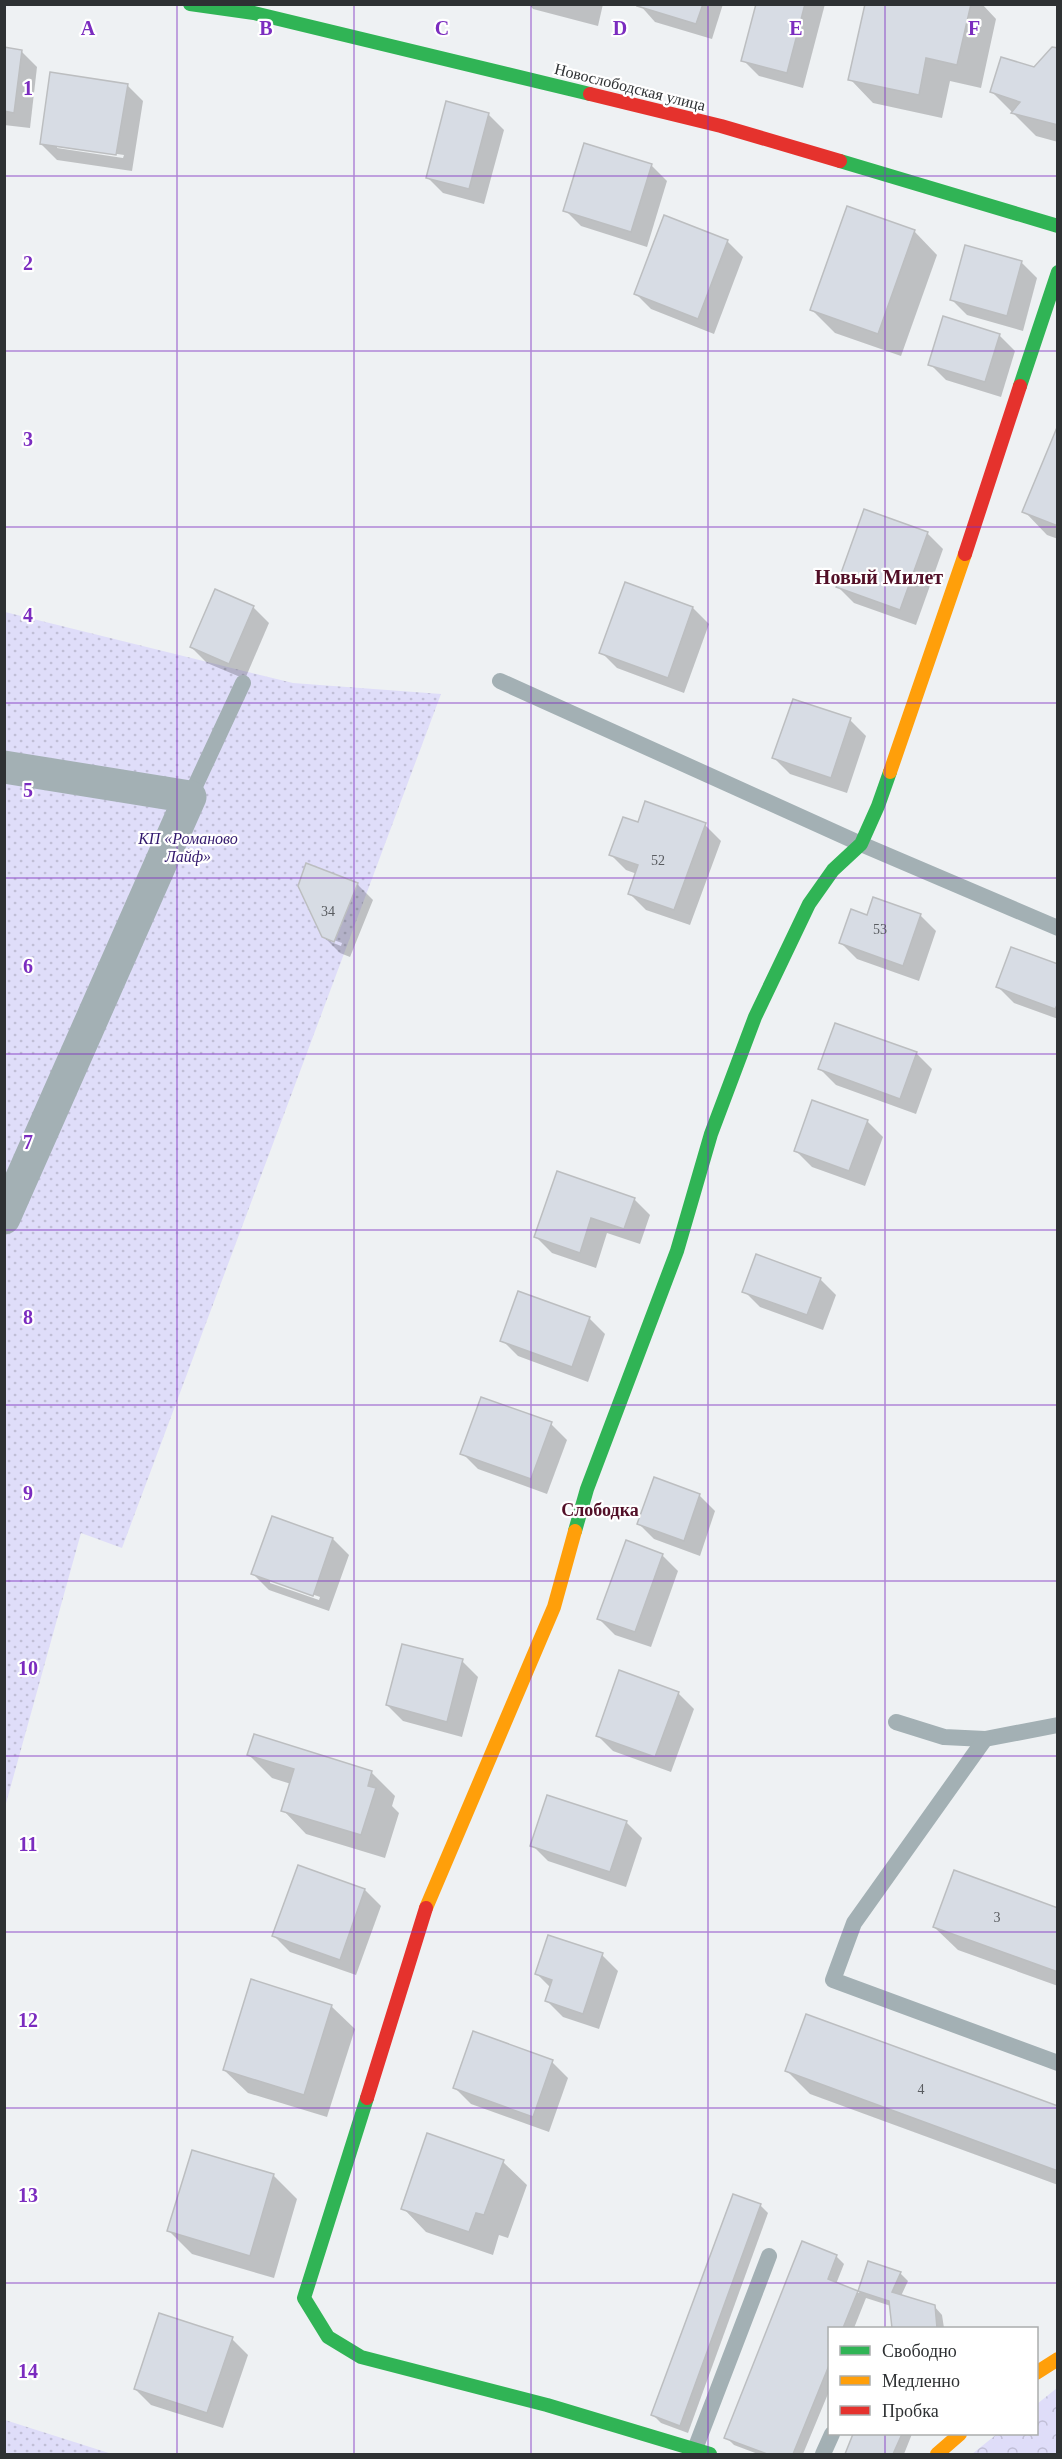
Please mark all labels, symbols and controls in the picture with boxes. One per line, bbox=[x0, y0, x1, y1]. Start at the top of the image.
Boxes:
text: A bbox=[81, 17, 96, 39]
text: B bbox=[259, 17, 273, 39]
text: C bbox=[435, 17, 449, 39]
text: D bbox=[613, 17, 627, 39]
text: E bbox=[789, 17, 803, 39]
text: F bbox=[968, 17, 980, 39]
street label: Новослободская улица bbox=[553, 60, 707, 115]
text: 1 bbox=[23, 77, 33, 99]
text: 2 bbox=[23, 252, 33, 274]
text: 3 bbox=[23, 428, 33, 450]
district label: Новый Милет bbox=[815, 566, 943, 588]
text: 4 bbox=[23, 604, 33, 626]
text: 5 bbox=[23, 779, 33, 801]
park label: КП «Романово Лайф» bbox=[137, 830, 238, 866]
house number: 52 bbox=[651, 853, 665, 868]
house number: 34 bbox=[321, 904, 335, 919]
house number: 53 bbox=[873, 922, 887, 937]
text: 6 bbox=[23, 955, 33, 977]
text: 7 bbox=[23, 1131, 33, 1153]
text: 8 bbox=[23, 1306, 33, 1328]
text: 9 bbox=[23, 1482, 33, 1504]
district label: Слободка bbox=[561, 1500, 639, 1520]
text: 10 bbox=[18, 1657, 38, 1679]
text: 11 bbox=[19, 1833, 37, 1855]
house number: 3 bbox=[994, 1910, 1001, 1925]
text: 12 bbox=[18, 2009, 38, 2031]
house number: 4 bbox=[918, 2082, 925, 2097]
text: 13 bbox=[18, 2184, 38, 2206]
legend bbox=[828, 2327, 1038, 2435]
text: Свободно bbox=[882, 2341, 957, 2361]
text: 14 bbox=[18, 2360, 38, 2382]
text: Медленно bbox=[882, 2371, 960, 2391]
text: Пробка bbox=[882, 2401, 939, 2421]

